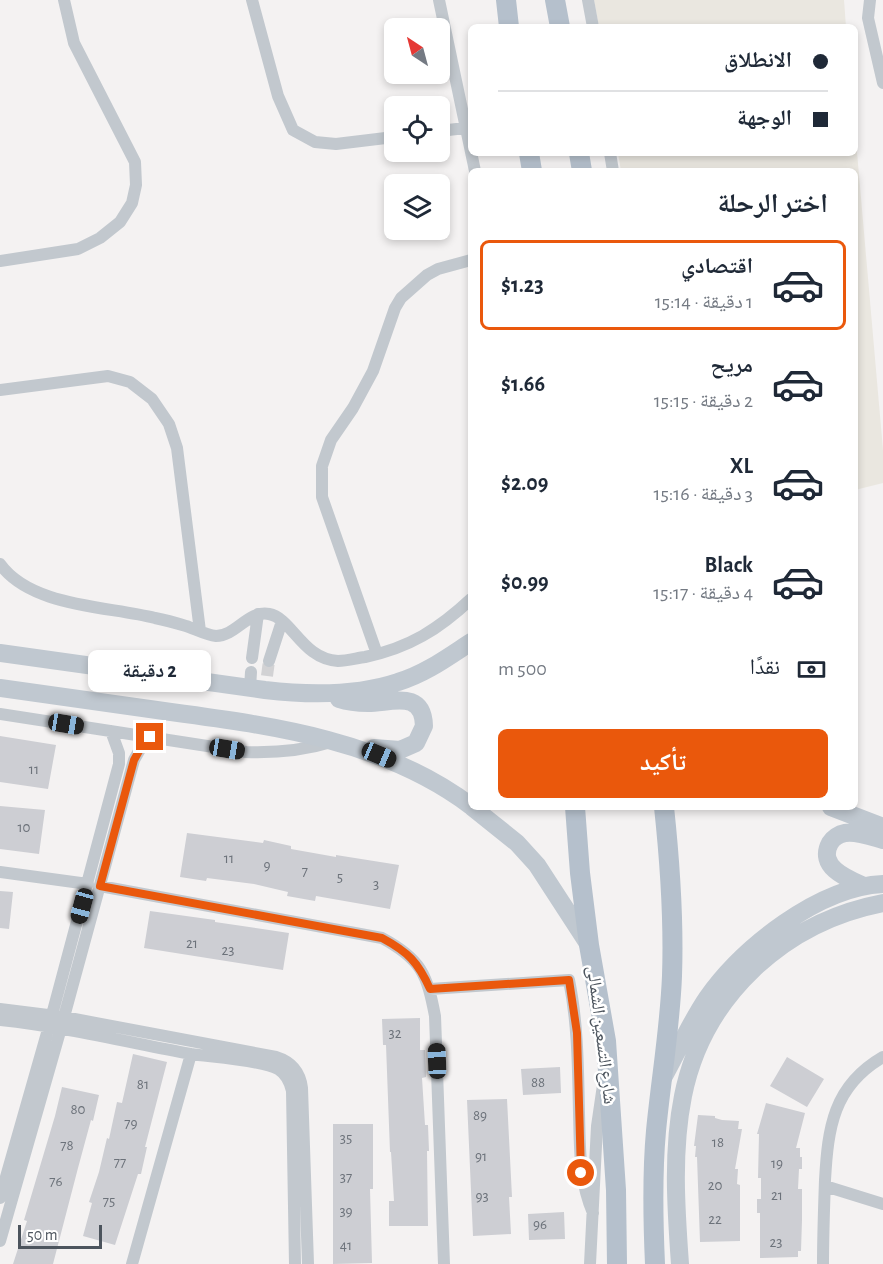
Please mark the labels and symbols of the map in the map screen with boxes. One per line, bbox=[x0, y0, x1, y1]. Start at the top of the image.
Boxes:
north arrow bbox=[384, 18, 450, 84]
callout: 2 دقيقة bbox=[88, 650, 212, 692]
car bbox=[47, 712, 85, 736]
route end bbox=[136, 723, 163, 750]
car bbox=[208, 737, 246, 761]
car bbox=[359, 740, 399, 770]
house number: 11 bbox=[29, 762, 39, 777]
house number: 10 bbox=[17, 820, 31, 835]
house number: 11 bbox=[224, 851, 234, 866]
house number: 9 bbox=[263, 858, 271, 873]
house number: 7 bbox=[302, 864, 308, 879]
house number: 5 bbox=[337, 870, 343, 885]
house number: 3 bbox=[373, 877, 379, 892]
car bbox=[69, 886, 95, 926]
house number: 21 bbox=[186, 936, 198, 951]
house number: 23 bbox=[221, 943, 235, 958]
street label: شارع التسعين الشمالى bbox=[583, 965, 618, 1105]
house number: 32 bbox=[388, 1026, 402, 1041]
car bbox=[427, 1043, 447, 1079]
house number: 88 bbox=[531, 1075, 545, 1090]
house number: 81 bbox=[137, 1077, 149, 1092]
house number: 80 bbox=[70, 1102, 86, 1117]
house number: 89 bbox=[473, 1108, 487, 1123]
house number: 79 bbox=[124, 1116, 138, 1131]
house number: 35 bbox=[340, 1131, 352, 1146]
house number: 18 bbox=[712, 1135, 724, 1150]
house number: 78 bbox=[60, 1138, 74, 1153]
house number: 91 bbox=[475, 1149, 487, 1164]
house number: 77 bbox=[114, 1155, 126, 1170]
house number: 19 bbox=[771, 1156, 783, 1171]
route start bbox=[567, 1159, 594, 1186]
house number: 37 bbox=[340, 1170, 352, 1185]
house number: 76 bbox=[49, 1174, 63, 1189]
house number: 20 bbox=[708, 1178, 722, 1193]
house number: 21 bbox=[771, 1188, 783, 1203]
house number: 93 bbox=[475, 1189, 489, 1204]
house number: 75 bbox=[103, 1194, 115, 1209]
house number: 39 bbox=[339, 1204, 353, 1219]
house number: 22 bbox=[708, 1212, 722, 1227]
house number: 96 bbox=[533, 1217, 547, 1232]
scale bar bbox=[18, 1222, 102, 1250]
house number: 23 bbox=[769, 1235, 783, 1250]
house number: 41 bbox=[340, 1238, 352, 1253]

